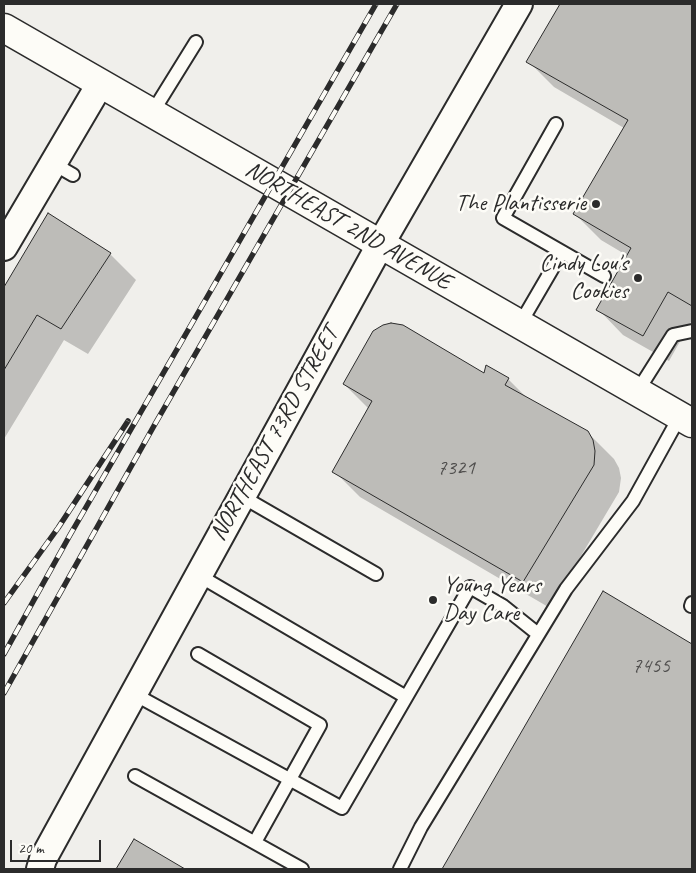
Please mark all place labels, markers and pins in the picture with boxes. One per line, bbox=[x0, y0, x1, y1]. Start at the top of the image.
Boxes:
place label: The Plantisserie bbox=[456, 190, 586, 218]
marker: The Plantisserie bbox=[590, 198, 602, 210]
place label: Cindy Lou's Cookies bbox=[539, 250, 628, 306]
marker: Cindy Lou's Cookies bbox=[632, 272, 644, 284]
place label: Young Years Day Care bbox=[443, 572, 541, 628]
marker: Young Years Day Care bbox=[427, 594, 439, 606]

